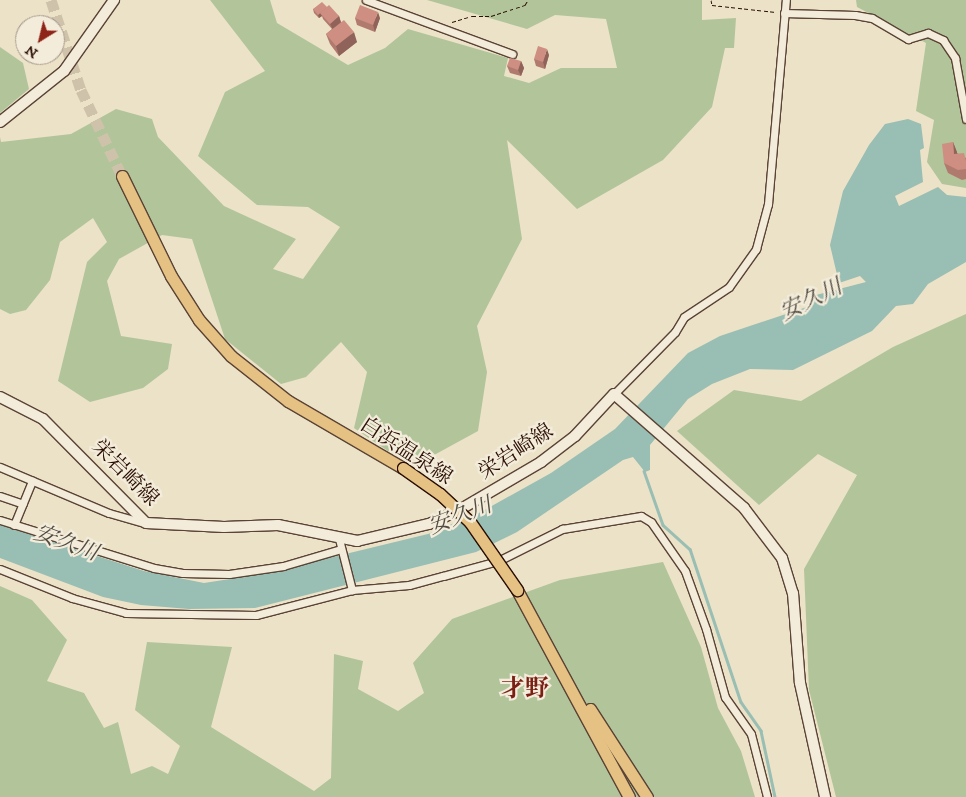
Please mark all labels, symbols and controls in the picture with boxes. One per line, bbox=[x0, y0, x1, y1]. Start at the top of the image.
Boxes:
north arrow bbox=[15, 15, 65, 65]
text: N bbox=[22, 41, 42, 62]
water label: 安久川 bbox=[776, 274, 846, 326]
street label: 白浜温泉線 bbox=[355, 412, 457, 490]
street label: 栄岩崎線 bbox=[474, 419, 558, 485]
street label: 栄岩崎線 bbox=[86, 434, 164, 512]
water label: 安久川 bbox=[424, 492, 496, 540]
water label: 安久川 bbox=[30, 519, 102, 567]
district label: 才野 bbox=[501, 676, 549, 704]

